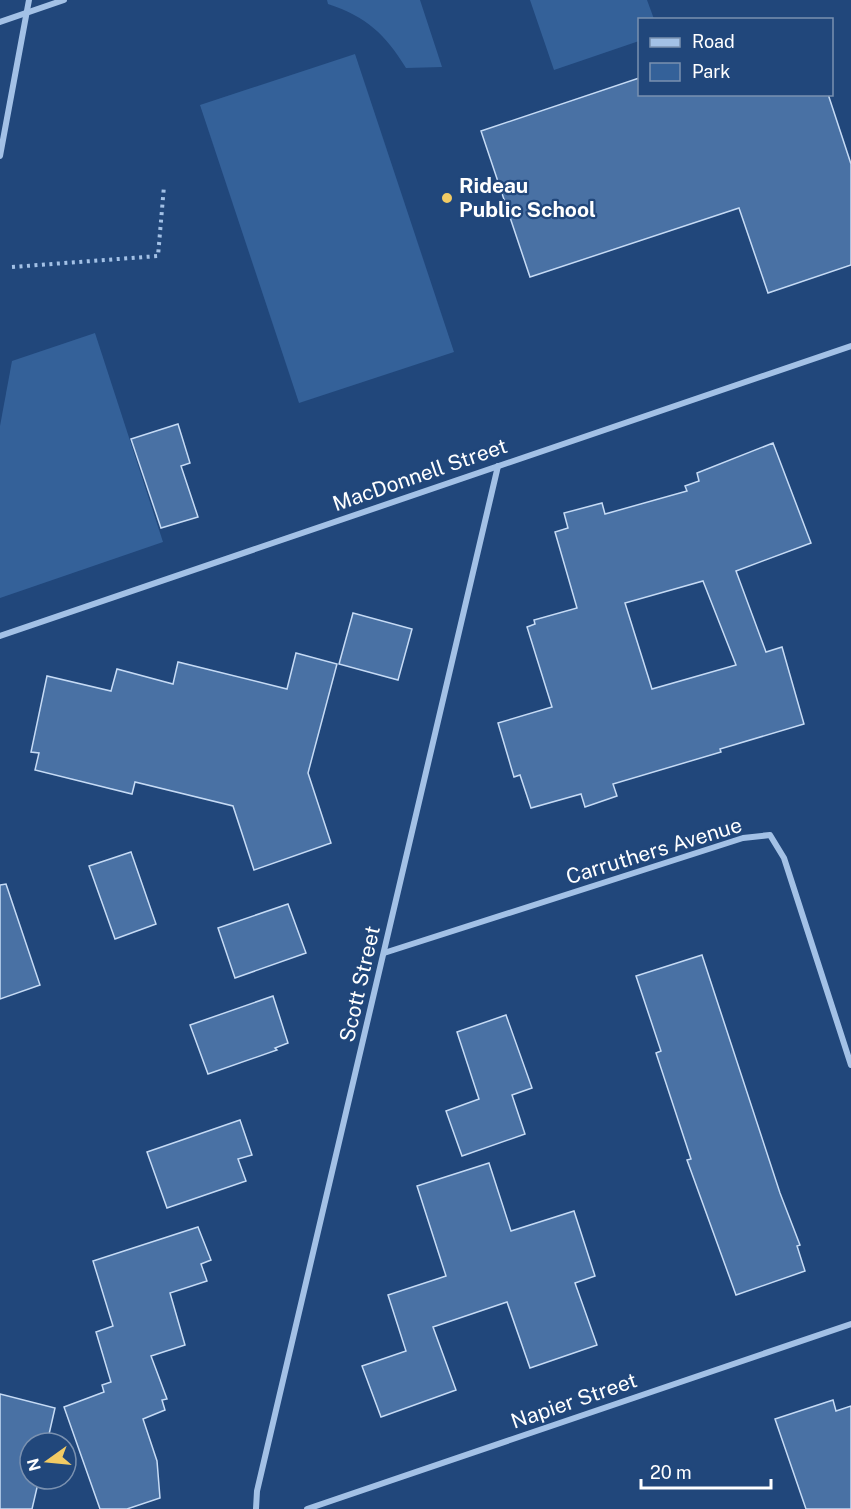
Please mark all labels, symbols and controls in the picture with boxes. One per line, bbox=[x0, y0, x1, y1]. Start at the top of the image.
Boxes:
legend bbox=[638, 18, 833, 96]
text: Road bbox=[692, 31, 735, 52]
text: Park bbox=[692, 61, 730, 82]
place label: Rideau Public School bbox=[459, 173, 596, 222]
marker: Rideau Public School bbox=[440, 191, 454, 205]
street label: MacDonnell Street bbox=[329, 433, 510, 516]
street label: Carruthers Avenue bbox=[563, 812, 745, 889]
street label: Scott Street bbox=[334, 923, 385, 1044]
street label: Napier Street bbox=[508, 1367, 640, 1434]
north arrow bbox=[18, 1431, 78, 1491]
scale bar bbox=[641, 1452, 772, 1490]
text: N bbox=[23, 1456, 45, 1473]
text: 20 m bbox=[650, 1462, 692, 1483]

